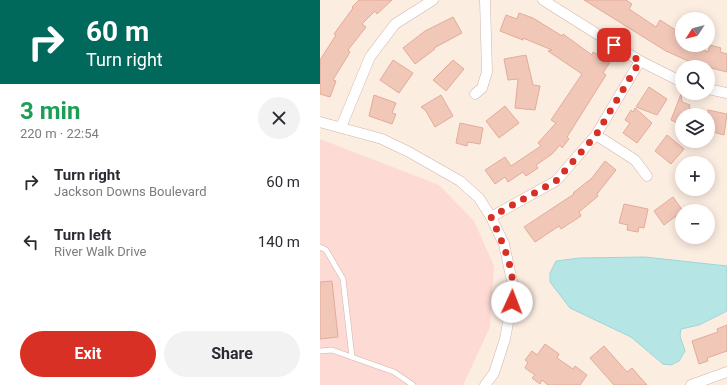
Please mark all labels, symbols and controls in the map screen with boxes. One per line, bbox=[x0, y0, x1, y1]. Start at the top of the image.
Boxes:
north arrow bbox=[675, 12, 715, 52]
map controls bbox=[675, 12, 715, 244]
text: 60 m bbox=[86, 15, 149, 48]
icon: right bbox=[20, 16, 72, 68]
pin bbox=[597, 28, 631, 62]
icon: arrive bbox=[603, 34, 625, 56]
text: Turn right bbox=[86, 49, 163, 70]
button: search bbox=[675, 60, 715, 100]
text: 3 min bbox=[20, 97, 80, 125]
button: close bbox=[258, 97, 300, 139]
button: layers bbox=[675, 108, 715, 148]
text: 220 m · 22:54 bbox=[20, 126, 99, 141]
button: + bbox=[675, 156, 715, 196]
text: Turn right bbox=[54, 166, 120, 184]
icon: right bbox=[20, 171, 42, 193]
text: 60 m bbox=[266, 173, 300, 191]
text: Jackson Downs Boulevard bbox=[54, 184, 207, 199]
button: − bbox=[675, 204, 715, 244]
text: Turn left bbox=[54, 226, 111, 244]
icon: left bbox=[20, 231, 42, 253]
text: 140 m bbox=[258, 233, 300, 251]
text: River Walk Drive bbox=[54, 244, 147, 259]
position arrow bbox=[491, 281, 533, 323]
button: Exit bbox=[20, 331, 156, 377]
button: Share bbox=[164, 331, 300, 377]

